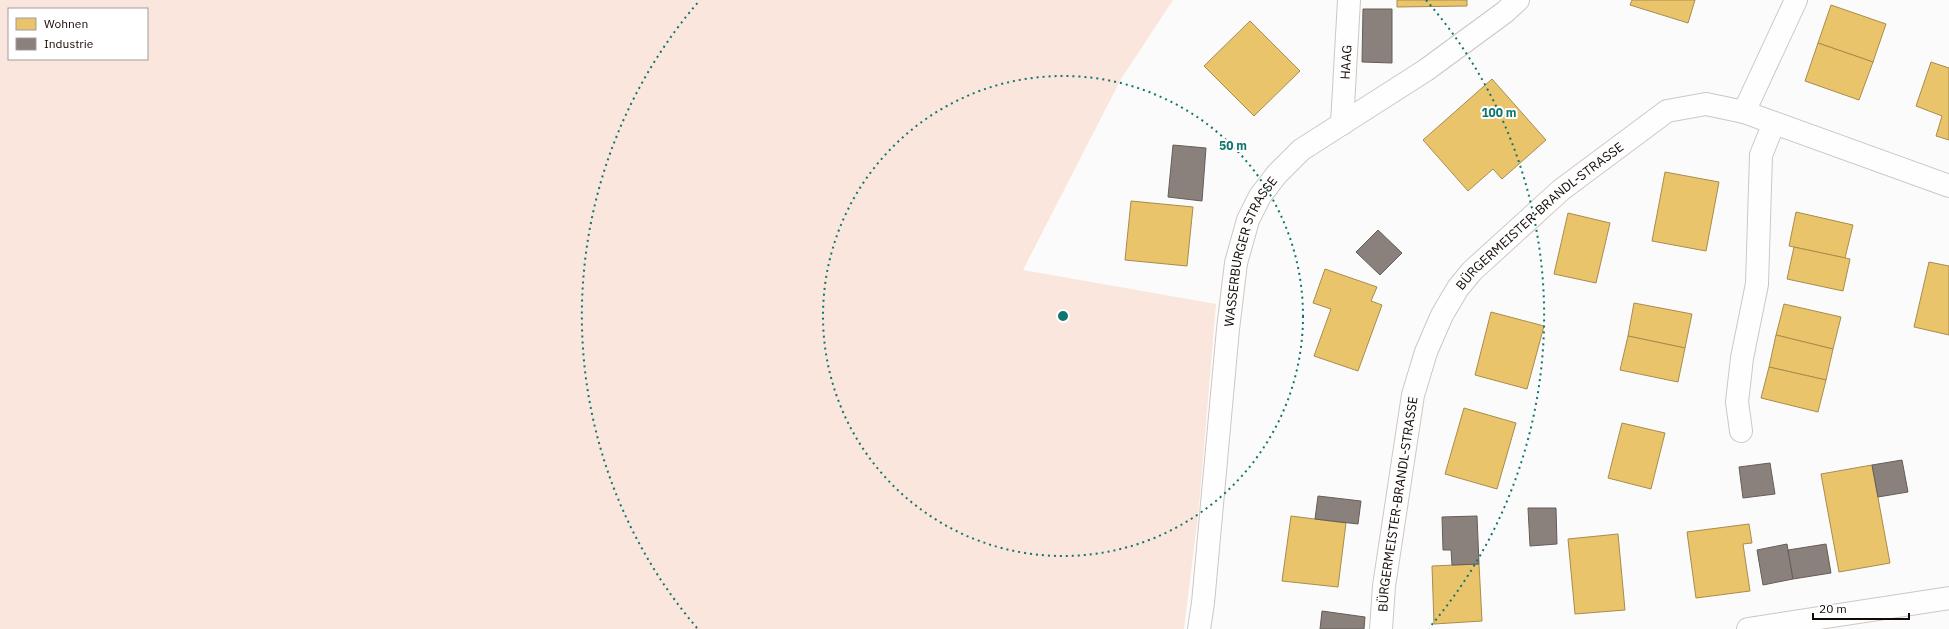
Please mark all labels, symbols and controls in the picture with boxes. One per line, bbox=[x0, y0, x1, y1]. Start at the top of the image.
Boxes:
legend bbox=[8, 8, 148, 60]
text: Wohnen bbox=[44, 16, 88, 31]
text: Industrie bbox=[44, 36, 94, 51]
street label: HAAG bbox=[1337, 44, 1355, 80]
text: 100 m bbox=[1481, 105, 1517, 120]
text: 50 m bbox=[1219, 138, 1247, 153]
street label: BÜRGERMEISTER-BRANDL-STRASSE bbox=[1452, 138, 1627, 294]
street label: WASSERBURGER STRASSE bbox=[1220, 173, 1281, 328]
centre of rings bbox=[1056, 309, 1070, 323]
street label: BÜRGERMEISTER-BRANDL-STRASSE bbox=[1374, 395, 1422, 613]
scale bar bbox=[1813, 595, 1909, 621]
text: 20 m bbox=[1819, 601, 1847, 616]

